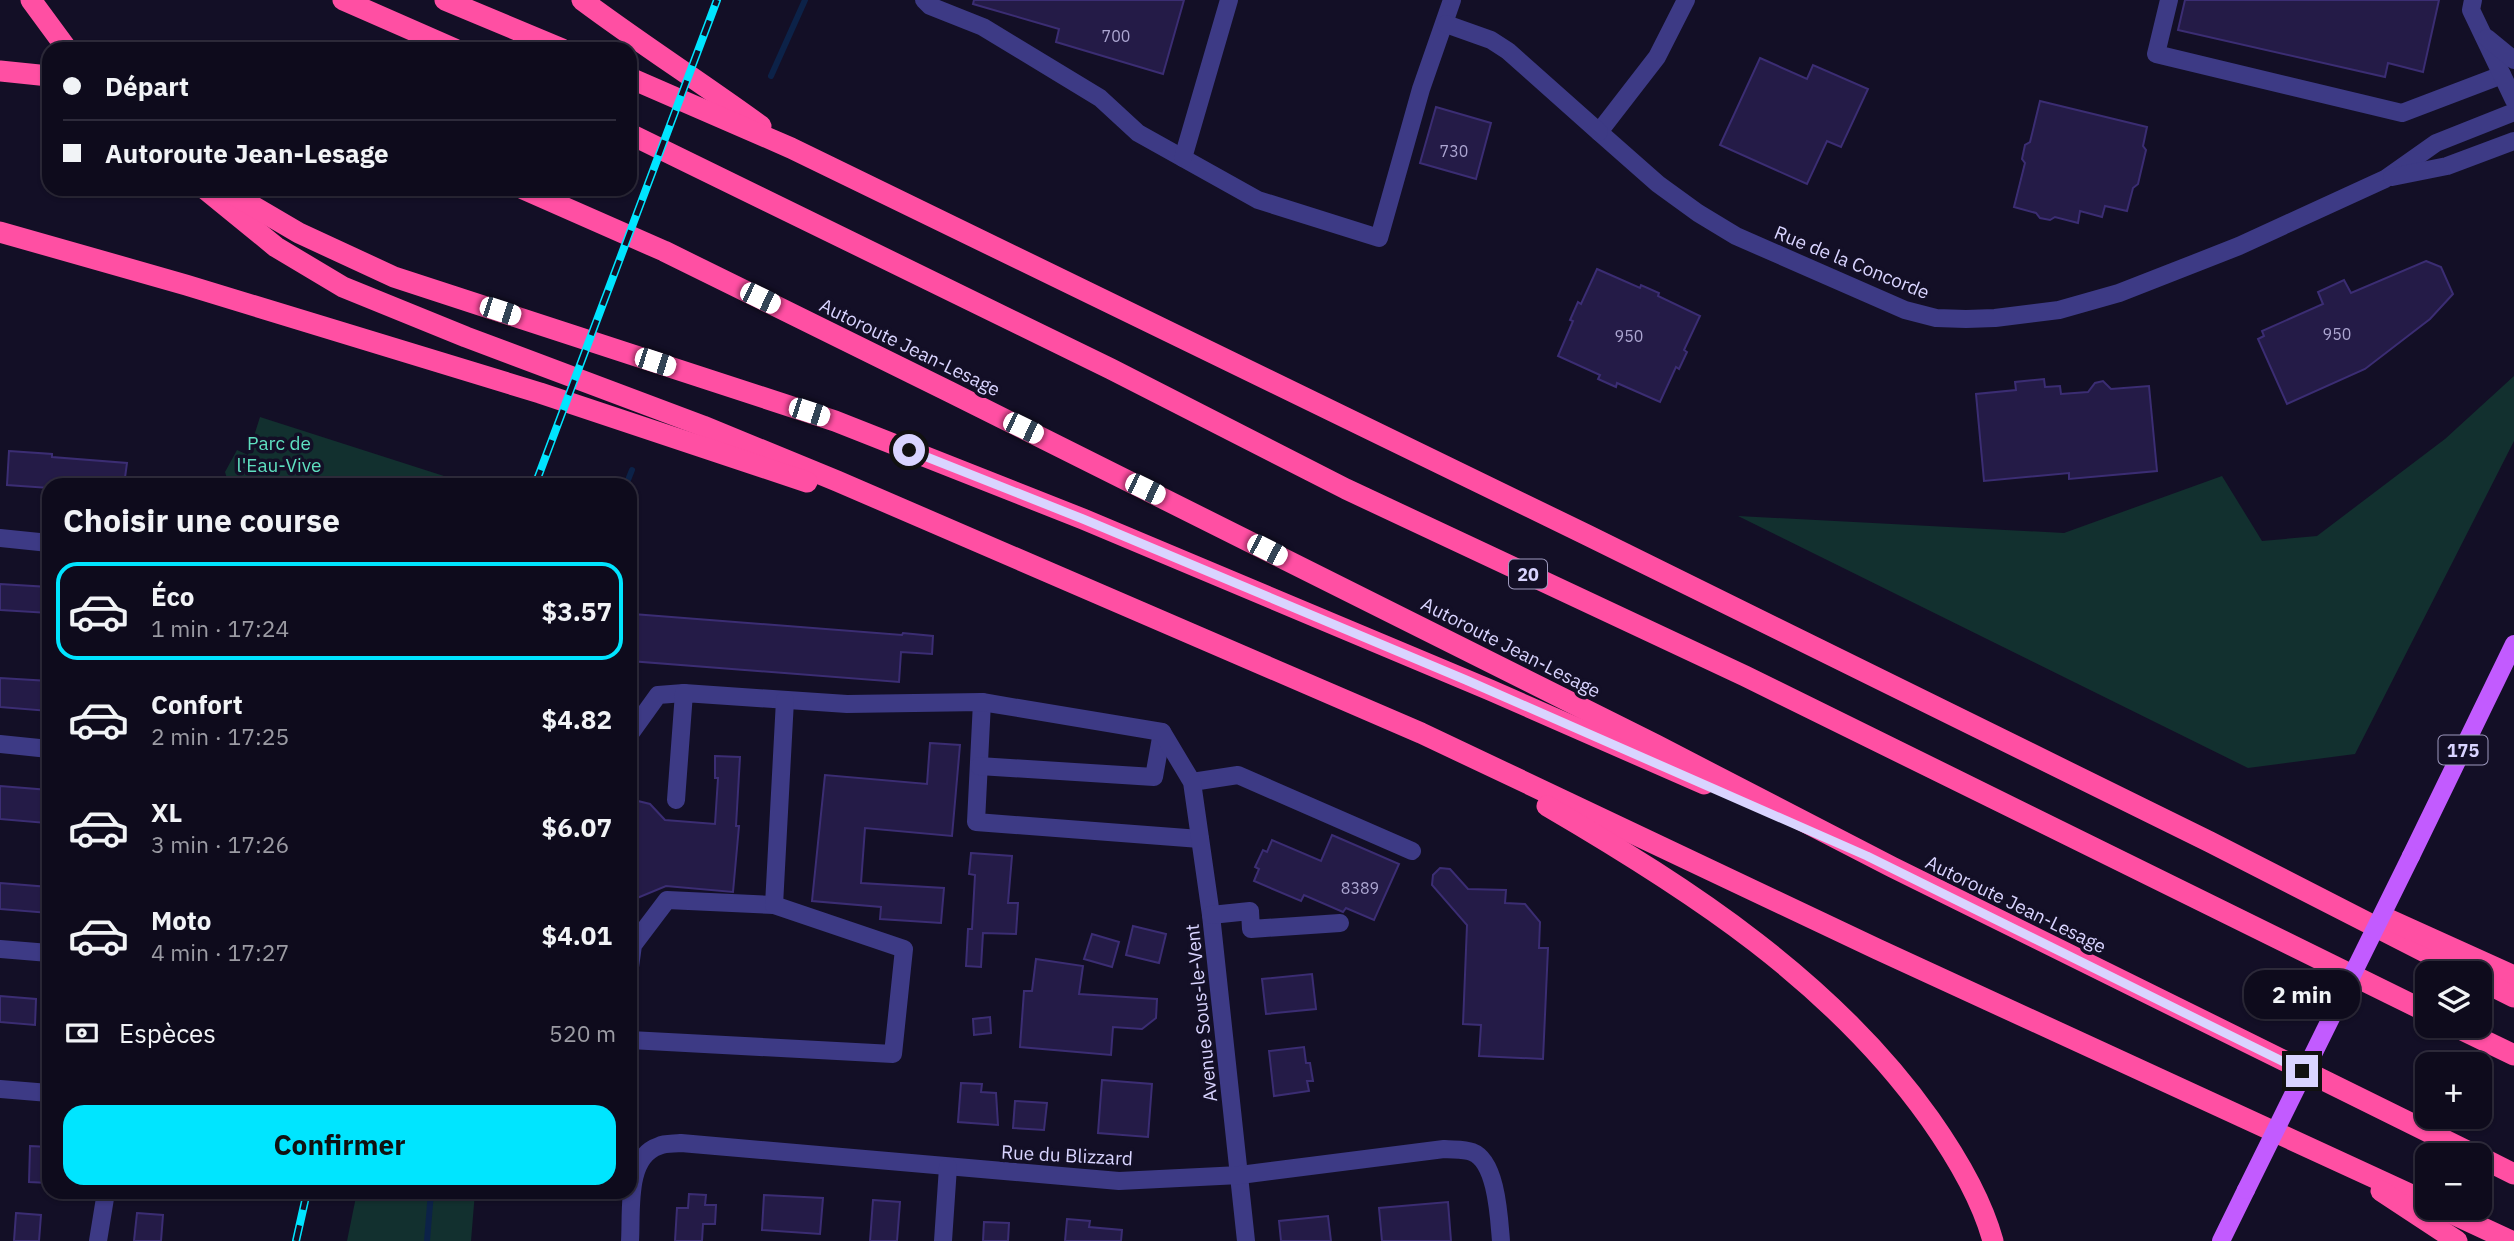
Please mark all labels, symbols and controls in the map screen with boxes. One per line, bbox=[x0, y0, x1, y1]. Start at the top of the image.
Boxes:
house number: 700 bbox=[1102, 26, 1130, 46]
text: Départ bbox=[105, 69, 189, 103]
text: Autoroute Jean-Lesage bbox=[105, 136, 389, 170]
house number: 730 bbox=[1440, 141, 1468, 161]
street label: Rue de la Concorde bbox=[1771, 220, 1933, 304]
car bbox=[737, 279, 784, 317]
street label: Autoroute Jean-Lesage bbox=[816, 293, 1004, 401]
car bbox=[477, 295, 524, 327]
house number: 950 bbox=[2323, 324, 2351, 344]
house number: 950 bbox=[1615, 326, 1643, 346]
car bbox=[632, 346, 679, 378]
car bbox=[786, 396, 833, 428]
car bbox=[1000, 409, 1047, 447]
park label: Parc de l'Eau-Vive bbox=[237, 431, 321, 477]
route start bbox=[893, 434, 925, 466]
car bbox=[1122, 470, 1169, 508]
text: Choisir une course bbox=[63, 499, 340, 541]
car bbox=[1244, 531, 1291, 569]
road number: 20 bbox=[1509, 560, 1547, 588]
text: Éco bbox=[151, 579, 195, 613]
icon: car bbox=[67, 580, 130, 643]
street label: Autoroute Jean-Lesage bbox=[1417, 591, 1605, 703]
text: $3.57 bbox=[542, 594, 612, 628]
text: 1 min · 17:24 bbox=[151, 613, 289, 643]
text: Confort bbox=[151, 687, 243, 721]
icon: car bbox=[67, 688, 130, 751]
text: $4.82 bbox=[542, 702, 612, 736]
text: 2 min · 17:25 bbox=[151, 721, 289, 751]
road number: 175 bbox=[2438, 736, 2488, 764]
text: XL bbox=[151, 795, 182, 829]
icon: car bbox=[67, 796, 130, 859]
text: $6.07 bbox=[542, 810, 612, 844]
text: 3 min · 17:26 bbox=[151, 829, 289, 859]
street label: Autoroute Jean-Lesage bbox=[1922, 850, 2110, 958]
house number: 8389 bbox=[1341, 878, 1379, 898]
text: Moto bbox=[151, 903, 211, 937]
icon: car bbox=[67, 904, 130, 967]
text: $4.01 bbox=[542, 918, 612, 952]
street label: Avenue Sous-le-Vent bbox=[1180, 923, 1222, 1103]
text: 4 min · 17:27 bbox=[151, 937, 289, 967]
map controls bbox=[2415, 961, 2492, 1220]
button: layers bbox=[2415, 961, 2492, 1038]
callout: 2 min bbox=[2244, 970, 2360, 1018]
text: 2 min bbox=[2272, 979, 2332, 1009]
icon: cash bbox=[63, 1014, 101, 1052]
text: Espèces bbox=[119, 1016, 216, 1050]
text: 520 m bbox=[549, 1018, 616, 1048]
button: + bbox=[2415, 1052, 2492, 1129]
route end bbox=[2286, 1055, 2318, 1087]
button: Confirmer bbox=[63, 1105, 616, 1185]
street label: Rue du Blizzard bbox=[1000, 1140, 1134, 1170]
button: − bbox=[2415, 1143, 2492, 1220]

